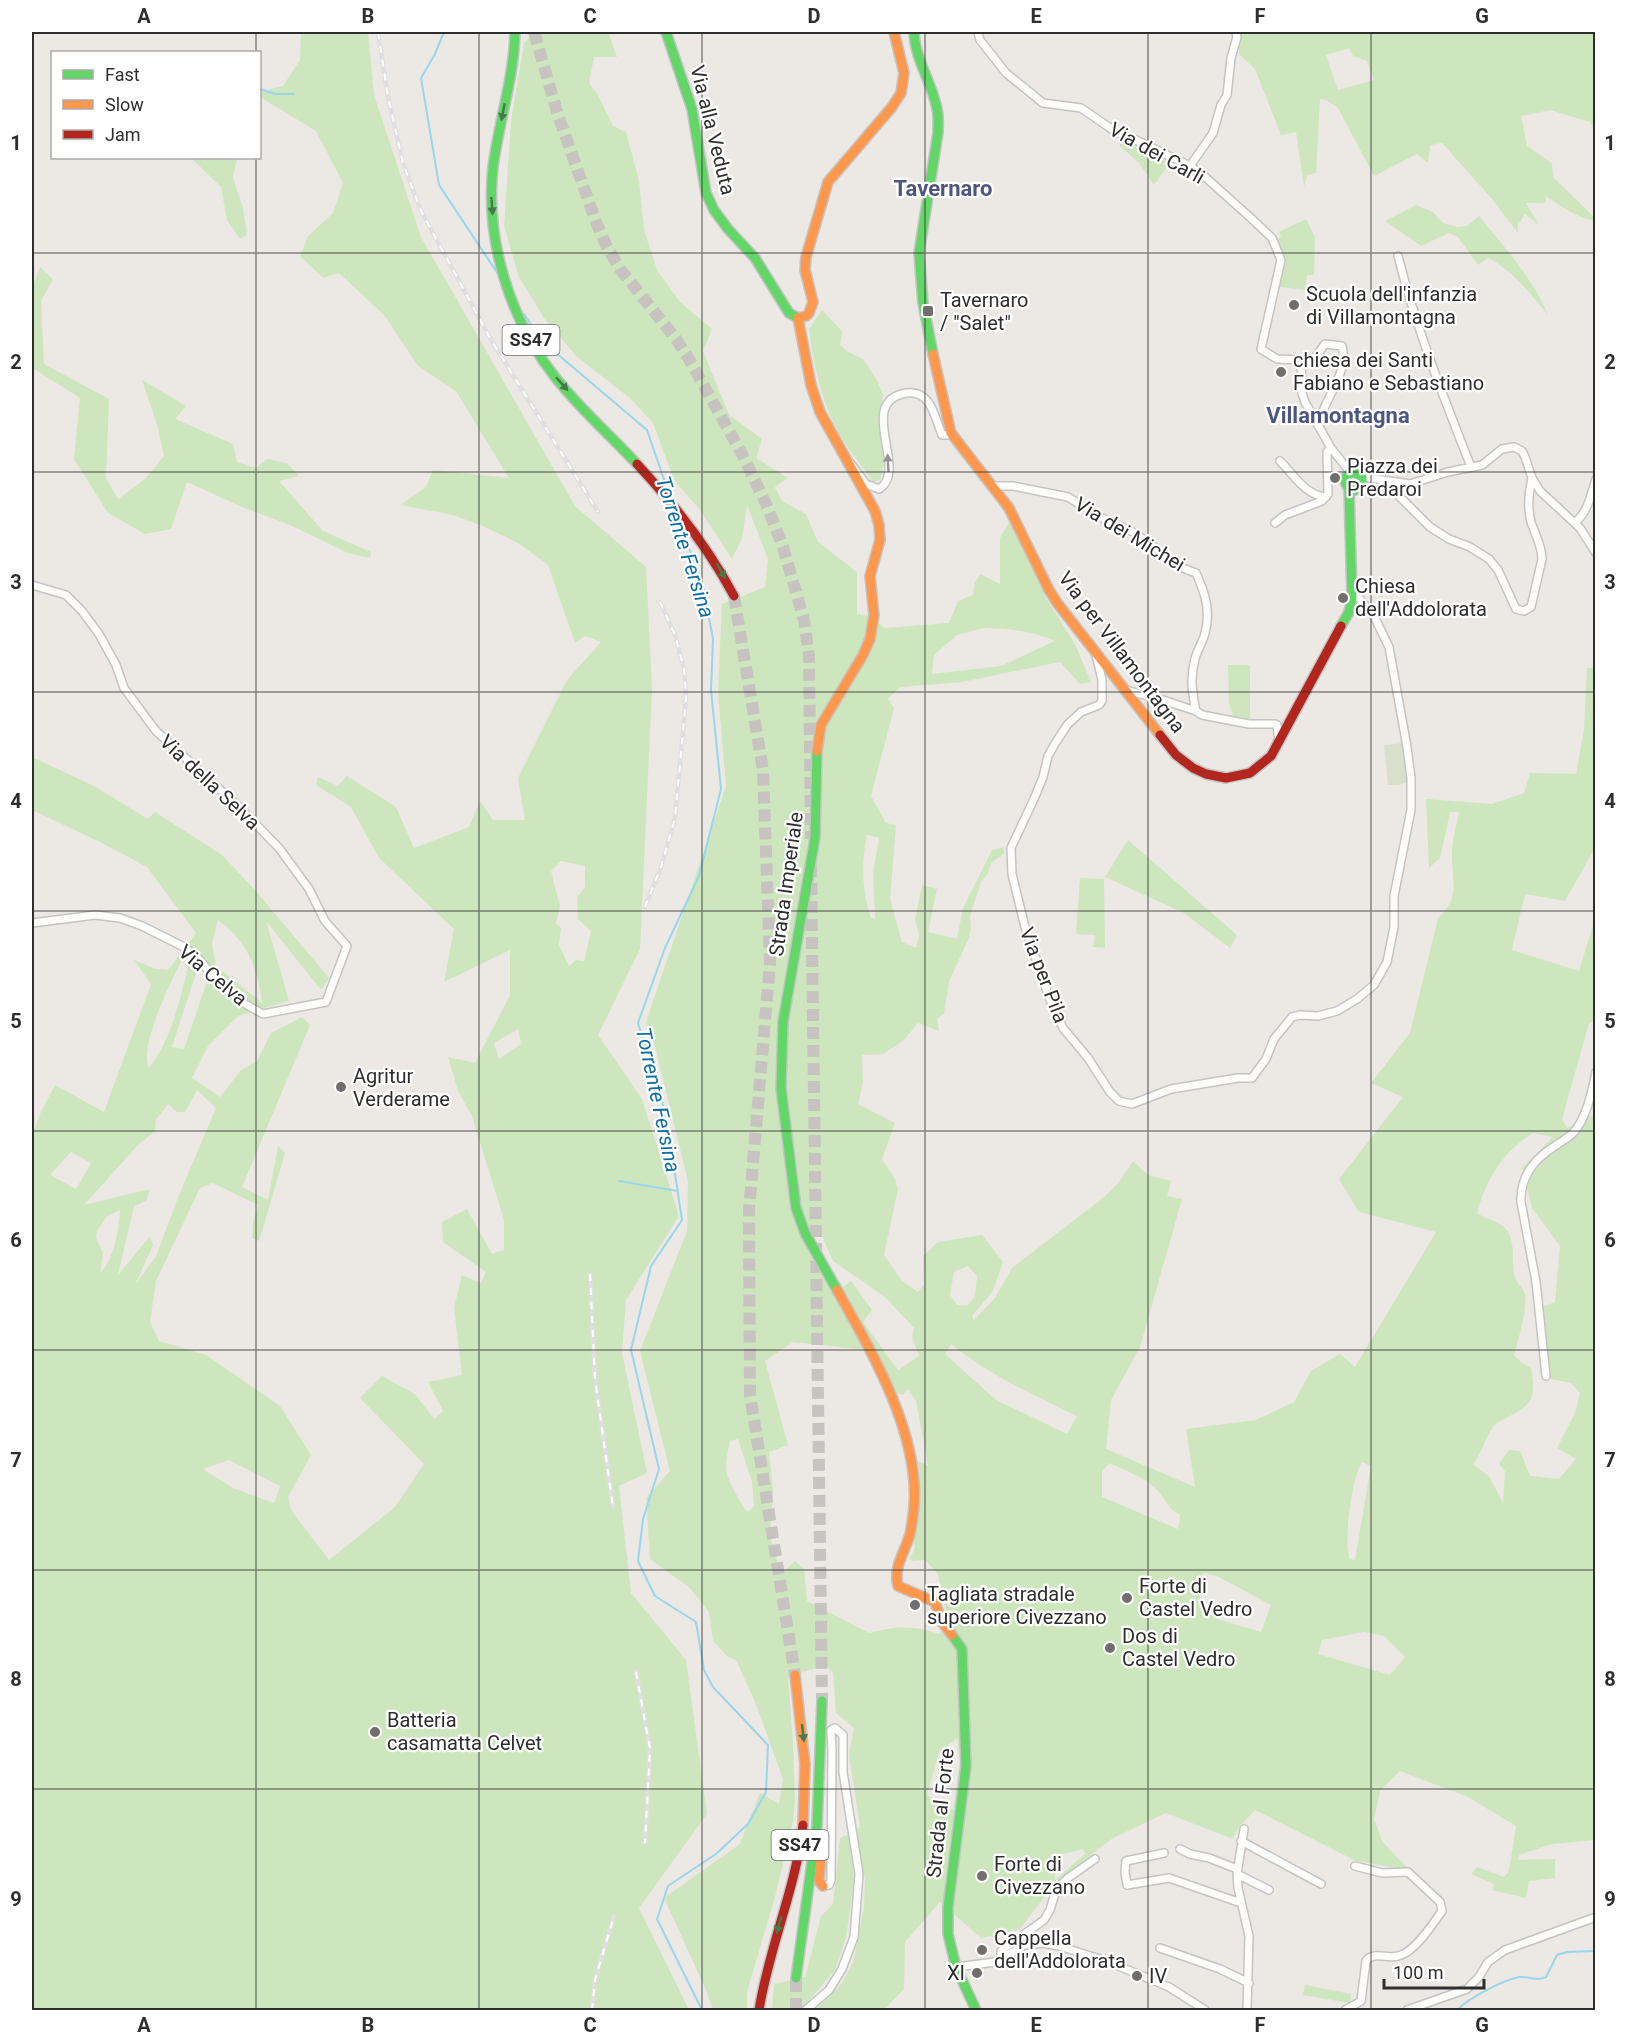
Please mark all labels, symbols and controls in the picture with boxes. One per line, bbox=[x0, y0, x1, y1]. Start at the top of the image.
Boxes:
text: A bbox=[137, 4, 151, 28]
text: B bbox=[362, 4, 374, 28]
text: C bbox=[583, 4, 597, 28]
text: D bbox=[808, 4, 821, 28]
text: E bbox=[1030, 4, 1042, 28]
text: F bbox=[1255, 4, 1266, 28]
text: G bbox=[1475, 4, 1489, 28]
legend bbox=[51, 51, 261, 159]
street label: Via alla Veduta bbox=[685, 63, 741, 197]
text: Fast bbox=[105, 64, 140, 85]
text: Slow bbox=[105, 94, 144, 115]
one-way arrow bbox=[498, 103, 507, 122]
street label: Via dei Carli bbox=[1105, 117, 1209, 189]
text: Jam bbox=[105, 124, 141, 145]
text: 1 bbox=[10, 131, 22, 155]
text: 1 bbox=[1604, 131, 1616, 155]
district label: Tavernaro bbox=[894, 176, 992, 201]
one-way arrow bbox=[488, 196, 497, 215]
place label: Scuola dell'infanzia di Villamontagna bbox=[1306, 282, 1477, 329]
place label: Tavernaro / "Salet" bbox=[940, 288, 1028, 335]
marker: Scuola dell'infanzia di Villamontagna bbox=[1287, 298, 1301, 312]
marker: Tavernaro / "Salet" bbox=[921, 304, 935, 318]
road number: SS47 bbox=[502, 325, 560, 355]
place label: chiesa dei Santi Fabiano e Sebastiano bbox=[1293, 348, 1484, 395]
text: 2 bbox=[10, 350, 22, 374]
text: 2 bbox=[1604, 350, 1616, 374]
marker: chiesa dei Santi Fabiano e Sebastiano bbox=[1274, 365, 1288, 379]
one-way arrow bbox=[555, 377, 569, 392]
district label: Villamontagna bbox=[1266, 403, 1410, 428]
one-way arrow bbox=[883, 454, 892, 473]
place label: Piazza dei Predaroi bbox=[1347, 454, 1438, 501]
marker: Piazza dei Predaroi bbox=[1328, 471, 1342, 485]
water label: Torrente Fersina bbox=[651, 473, 719, 621]
street label: Via dei Michei bbox=[1070, 492, 1190, 576]
one-way arrow bbox=[716, 563, 726, 580]
street label: Via per Villamontagna bbox=[1054, 567, 1190, 737]
text: 3 bbox=[10, 570, 22, 594]
text: 3 bbox=[1604, 570, 1616, 594]
place label: Chiesa dell'Addolorata bbox=[1355, 574, 1487, 621]
marker: Chiesa dell'Addolorata bbox=[1336, 591, 1350, 605]
street label: Via della Selva bbox=[155, 729, 265, 835]
text: 4 bbox=[10, 789, 22, 813]
text: 4 bbox=[1604, 789, 1616, 813]
street label: Strada Imperiale bbox=[764, 810, 808, 958]
street label: Via per Pila bbox=[1015, 924, 1073, 1026]
street label: Via Celva bbox=[174, 939, 252, 1011]
text: 5 bbox=[10, 1009, 22, 1033]
text: 5 bbox=[1604, 1009, 1616, 1033]
water label: Torrente Fersina bbox=[631, 1025, 685, 1175]
place label: Agritur Verderame bbox=[353, 1064, 450, 1111]
marker: Agritur Verderame bbox=[334, 1080, 348, 1094]
text: 6 bbox=[10, 1228, 22, 1252]
text: 6 bbox=[1604, 1228, 1616, 1252]
text: 7 bbox=[10, 1448, 22, 1472]
text: 7 bbox=[1604, 1448, 1616, 1472]
place label: Forte di Castel Vedro bbox=[1139, 1574, 1252, 1621]
place label: Tagliata stradale superiore Civezzano bbox=[927, 1582, 1107, 1629]
marker: Forte di Castel Vedro bbox=[1120, 1591, 1134, 1605]
marker: Tagliata stradale superiore Civezzano bbox=[908, 1598, 922, 1612]
place label: Dos di Castel Vedro bbox=[1122, 1624, 1235, 1671]
marker: Dos di Castel Vedro bbox=[1103, 1641, 1117, 1655]
text: 8 bbox=[10, 1667, 22, 1691]
text: 8 bbox=[1604, 1667, 1616, 1691]
place label: Batteria casamatta Celvet bbox=[387, 1708, 542, 1755]
one-way arrow bbox=[799, 1723, 808, 1742]
marker: Batteria casamatta Celvet bbox=[368, 1725, 382, 1739]
street label: Strada al Forte bbox=[921, 1747, 959, 1879]
road number: SS47 bbox=[772, 1830, 828, 1860]
place label: Forte di Civezzano bbox=[994, 1852, 1085, 1899]
marker: Forte di Civezzano bbox=[975, 1869, 989, 1883]
text: 9 bbox=[10, 1887, 22, 1911]
text: 9 bbox=[1604, 1887, 1616, 1911]
one-way arrow bbox=[774, 1916, 783, 1934]
place label: Cappella dell'Addolorata bbox=[994, 1926, 1126, 1973]
marker: Cappella dell'Addolorata bbox=[975, 1943, 989, 1957]
scale bar bbox=[1384, 1952, 1484, 1990]
place label: XI bbox=[947, 1961, 965, 1985]
text: 100 m bbox=[1393, 1962, 1444, 1983]
place label: IV bbox=[1149, 1964, 1167, 1988]
marker: XI bbox=[970, 1966, 984, 1980]
marker: IV bbox=[1130, 1969, 1144, 1983]
text: A bbox=[137, 2013, 151, 2037]
text: B bbox=[362, 2013, 374, 2037]
text: C bbox=[583, 2013, 597, 2037]
text: D bbox=[808, 2013, 821, 2037]
text: E bbox=[1030, 2013, 1042, 2037]
text: F bbox=[1255, 2013, 1266, 2037]
text: G bbox=[1475, 2013, 1489, 2037]

